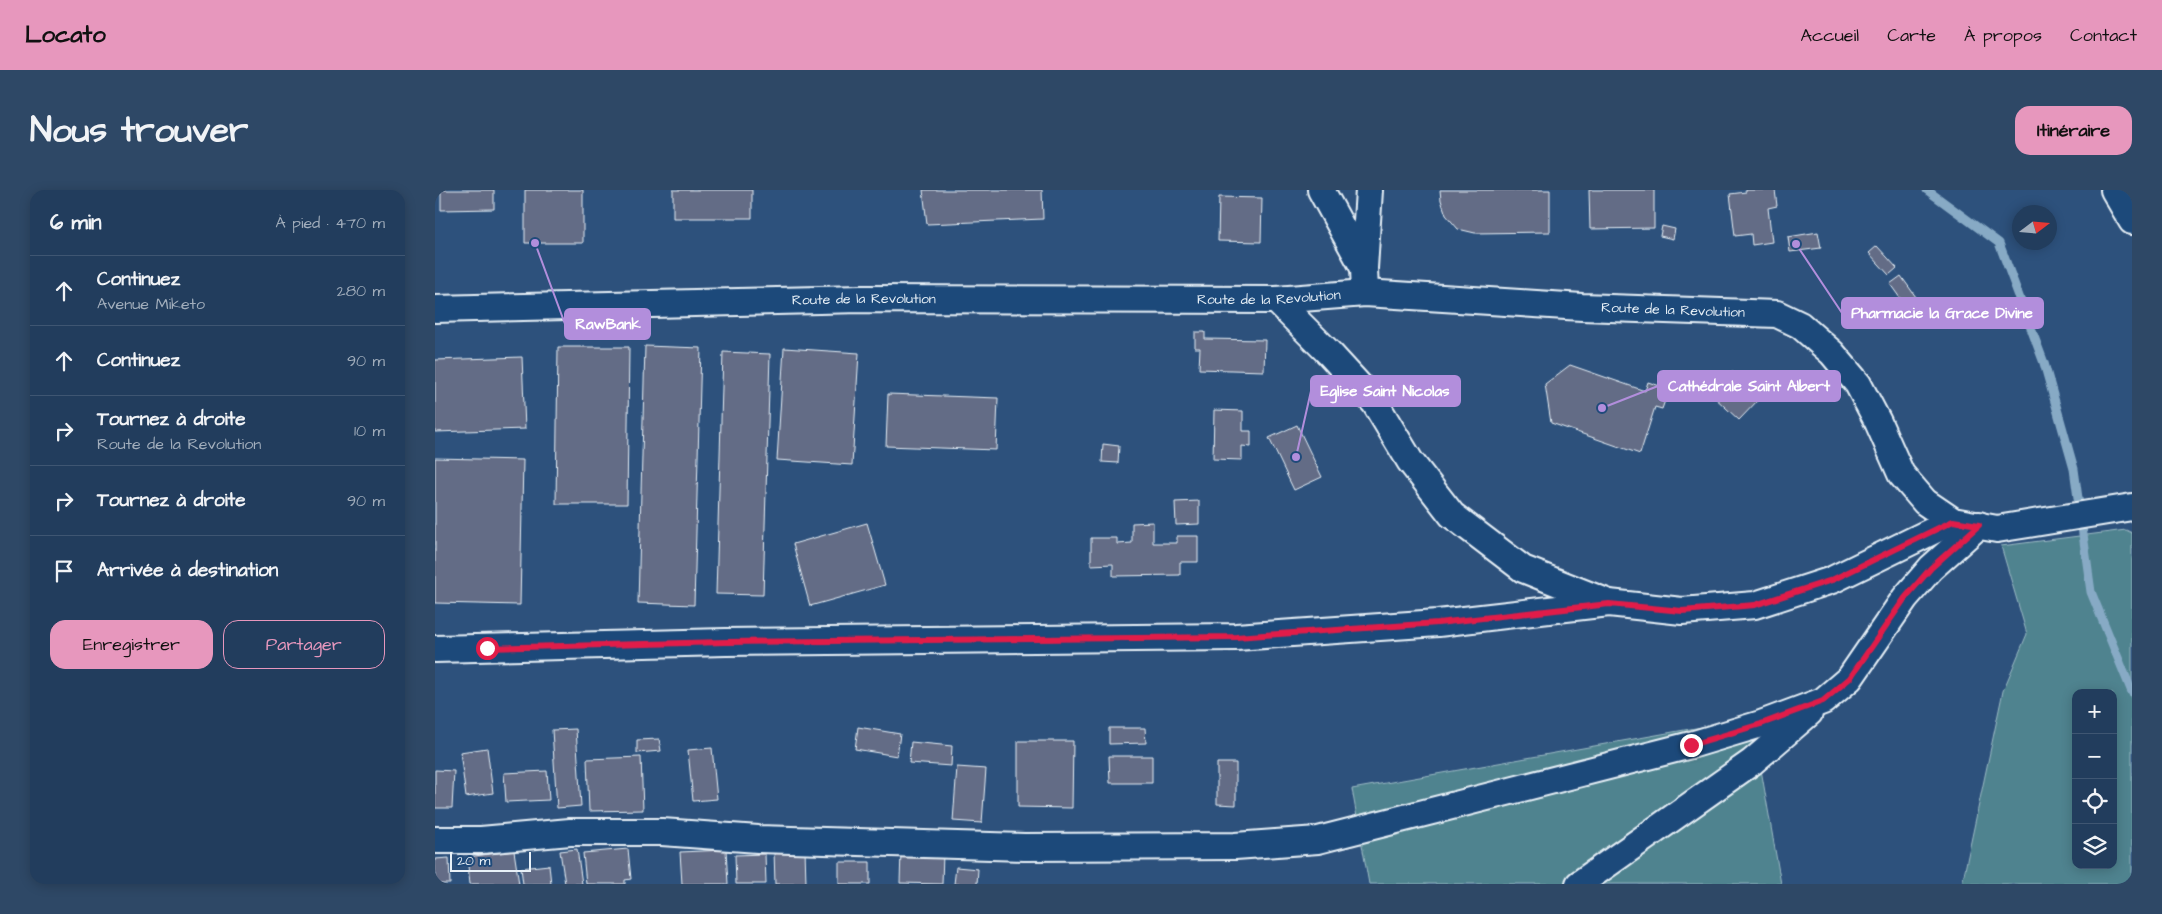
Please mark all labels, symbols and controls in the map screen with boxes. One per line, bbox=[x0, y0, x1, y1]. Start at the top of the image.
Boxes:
text: Locato bbox=[25, 18, 106, 52]
text: Accueil bbox=[1800, 23, 1859, 48]
text: Carte bbox=[1887, 23, 1936, 48]
text: À propos bbox=[1964, 23, 2042, 48]
text: Contact bbox=[2070, 23, 2137, 48]
text: Nous trouver bbox=[30, 106, 248, 155]
button: Itinéraire bbox=[2015, 106, 2132, 155]
north arrow bbox=[2012, 205, 2057, 250]
text: 6 min bbox=[50, 208, 102, 237]
text: À pied · 470 m bbox=[275, 212, 385, 234]
text: Continuez bbox=[97, 266, 180, 293]
icon: ahead bbox=[50, 277, 78, 305]
text: 280 m bbox=[337, 280, 385, 302]
street label: Route de la Revolution bbox=[1197, 285, 1341, 310]
street label: Route de la Revolution bbox=[792, 289, 936, 311]
text: Avenue Miketo bbox=[97, 293, 205, 315]
street label: Route de la Revolution bbox=[1601, 298, 1745, 323]
callout: Pharmacie la Grace Divine bbox=[1842, 298, 2043, 328]
text: Pharmacie la Grace Divine bbox=[1851, 303, 2033, 324]
callout: RawBank bbox=[565, 309, 650, 339]
text: RawBank bbox=[575, 314, 642, 335]
icon: ahead bbox=[50, 347, 78, 375]
text: Continuez bbox=[97, 347, 180, 374]
text: 90 m bbox=[347, 350, 385, 372]
callout: Cathédrale Saint Albert bbox=[1658, 371, 1840, 401]
callout: Eglise Saint Nicolas bbox=[1311, 376, 1460, 406]
text: Cathédrale Saint Albert bbox=[1668, 376, 1831, 397]
text: Eglise Saint Nicolas bbox=[1320, 381, 1450, 404]
text: Tournez à droite bbox=[97, 406, 245, 433]
icon: right bbox=[50, 417, 78, 445]
text: 10 m bbox=[354, 420, 385, 442]
text: Route de la Revolution bbox=[97, 433, 261, 455]
icon: right bbox=[50, 487, 78, 515]
text: Tournez à droite bbox=[97, 487, 245, 514]
text: 90 m bbox=[347, 490, 385, 512]
icon: arrive bbox=[50, 557, 78, 585]
text: Arrivée à destination bbox=[97, 557, 278, 584]
button: Enregistrer bbox=[50, 620, 213, 669]
button: Partager bbox=[223, 620, 385, 669]
route start bbox=[476, 637, 499, 660]
map controls bbox=[2072, 689, 2117, 869]
button: + bbox=[2072, 689, 2117, 734]
route end bbox=[1680, 734, 1703, 757]
button: − bbox=[2072, 734, 2117, 779]
button: locate bbox=[2072, 779, 2117, 824]
button: layers bbox=[2072, 824, 2117, 869]
scale bar bbox=[450, 849, 531, 872]
text: 20 m bbox=[457, 851, 490, 871]

